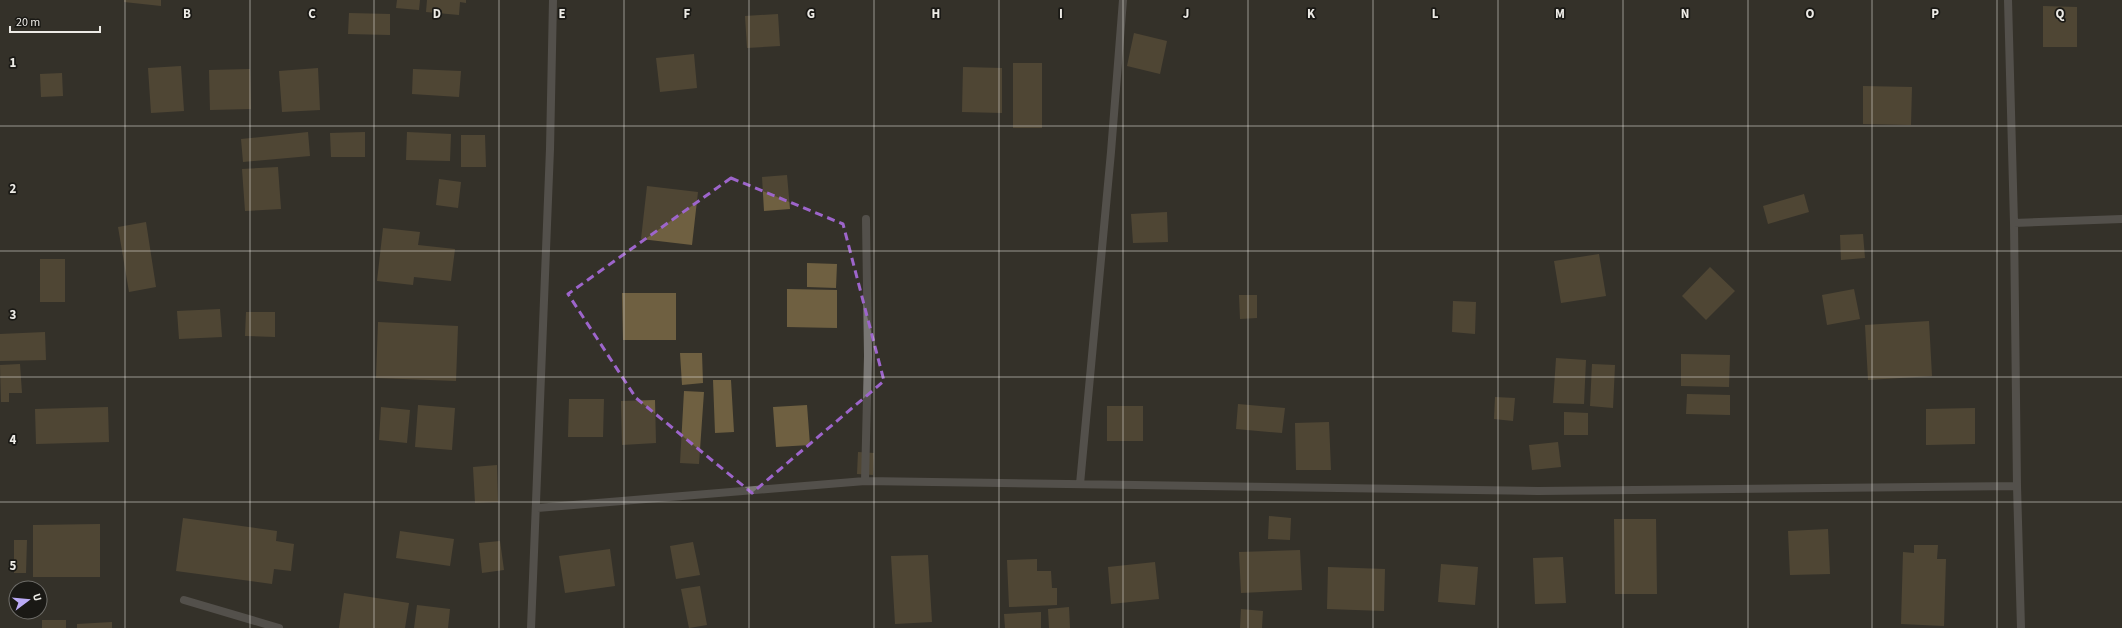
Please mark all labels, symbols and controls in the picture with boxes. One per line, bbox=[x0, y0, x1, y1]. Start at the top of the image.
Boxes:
text: B bbox=[183, 5, 191, 23]
text: C bbox=[308, 5, 316, 23]
text: D bbox=[433, 5, 441, 23]
text: E bbox=[558, 5, 566, 23]
text: F bbox=[684, 5, 691, 23]
text: G bbox=[807, 5, 815, 23]
text: H bbox=[932, 5, 940, 23]
text: I bbox=[1059, 5, 1063, 23]
text: J bbox=[1183, 5, 1189, 23]
text: K bbox=[1307, 5, 1316, 23]
text: L bbox=[1432, 5, 1439, 23]
text: M bbox=[1555, 5, 1565, 23]
text: N bbox=[1681, 5, 1689, 23]
text: O bbox=[1806, 5, 1815, 23]
text: P bbox=[1931, 5, 1939, 23]
text: Q bbox=[2056, 5, 2065, 23]
scale bar bbox=[10, 8, 100, 34]
text: 20 m bbox=[16, 14, 40, 31]
text: 1 bbox=[10, 54, 17, 72]
text: 2 bbox=[10, 180, 17, 198]
text: 3 bbox=[10, 306, 17, 324]
text: 4 bbox=[10, 431, 17, 449]
text: 5 bbox=[10, 557, 17, 575]
north arrow bbox=[8, 580, 48, 620]
text: U bbox=[29, 592, 45, 603]

